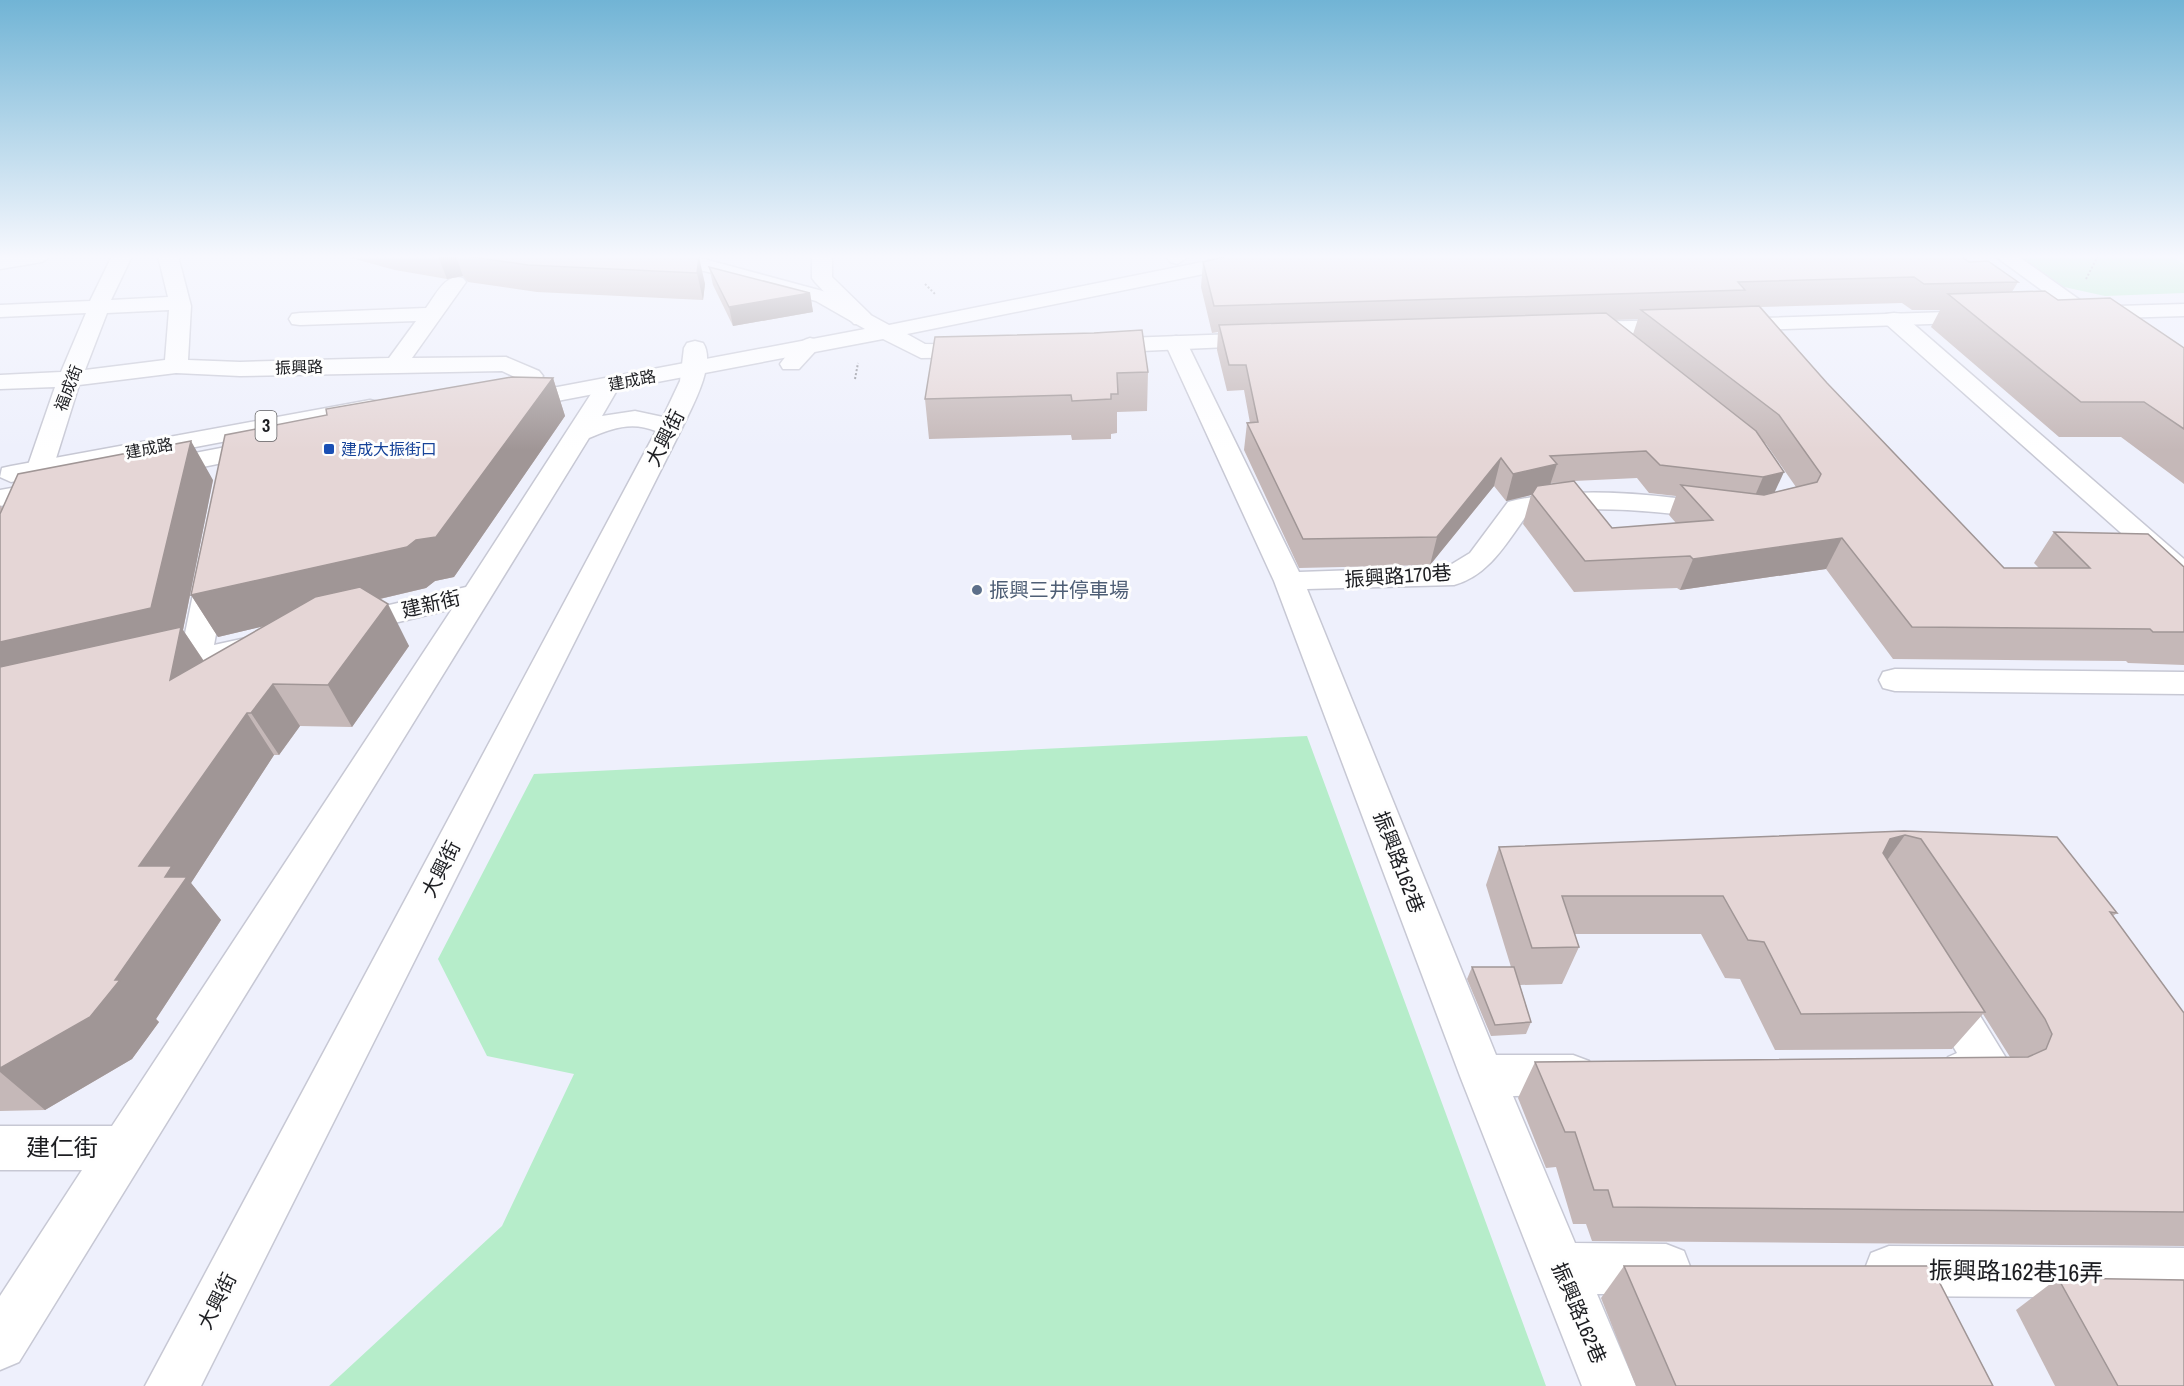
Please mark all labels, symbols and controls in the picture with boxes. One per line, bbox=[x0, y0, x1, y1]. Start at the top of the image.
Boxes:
street label: 振興路 bbox=[275, 355, 323, 379]
street label: 福成街 bbox=[49, 362, 87, 414]
street label: 建成路 bbox=[606, 365, 658, 395]
street label: 大興街 bbox=[639, 405, 690, 471]
road number: 3 bbox=[256, 411, 276, 441]
street label: 建成路 bbox=[123, 433, 175, 463]
place label: 建成大振街口 bbox=[341, 438, 437, 460]
marker: 建成大振街口 bbox=[322, 442, 336, 456]
street label: 振興路170巷 bbox=[1343, 558, 1452, 593]
place label: 振興三井停車場 bbox=[989, 576, 1129, 603]
marker: 振興三井停車場 bbox=[970, 583, 984, 597]
street label: 建新街 bbox=[399, 584, 463, 623]
street label: 振興路162巷 bbox=[1368, 807, 1431, 917]
street label: 大興街 bbox=[415, 836, 466, 902]
street label: 建仁街 bbox=[26, 1131, 98, 1163]
street label: 振興路162巷16弄 bbox=[1928, 1253, 2104, 1289]
street label: 振興路162巷 bbox=[1546, 1258, 1613, 1367]
street label: 大興街 bbox=[191, 1268, 242, 1334]

